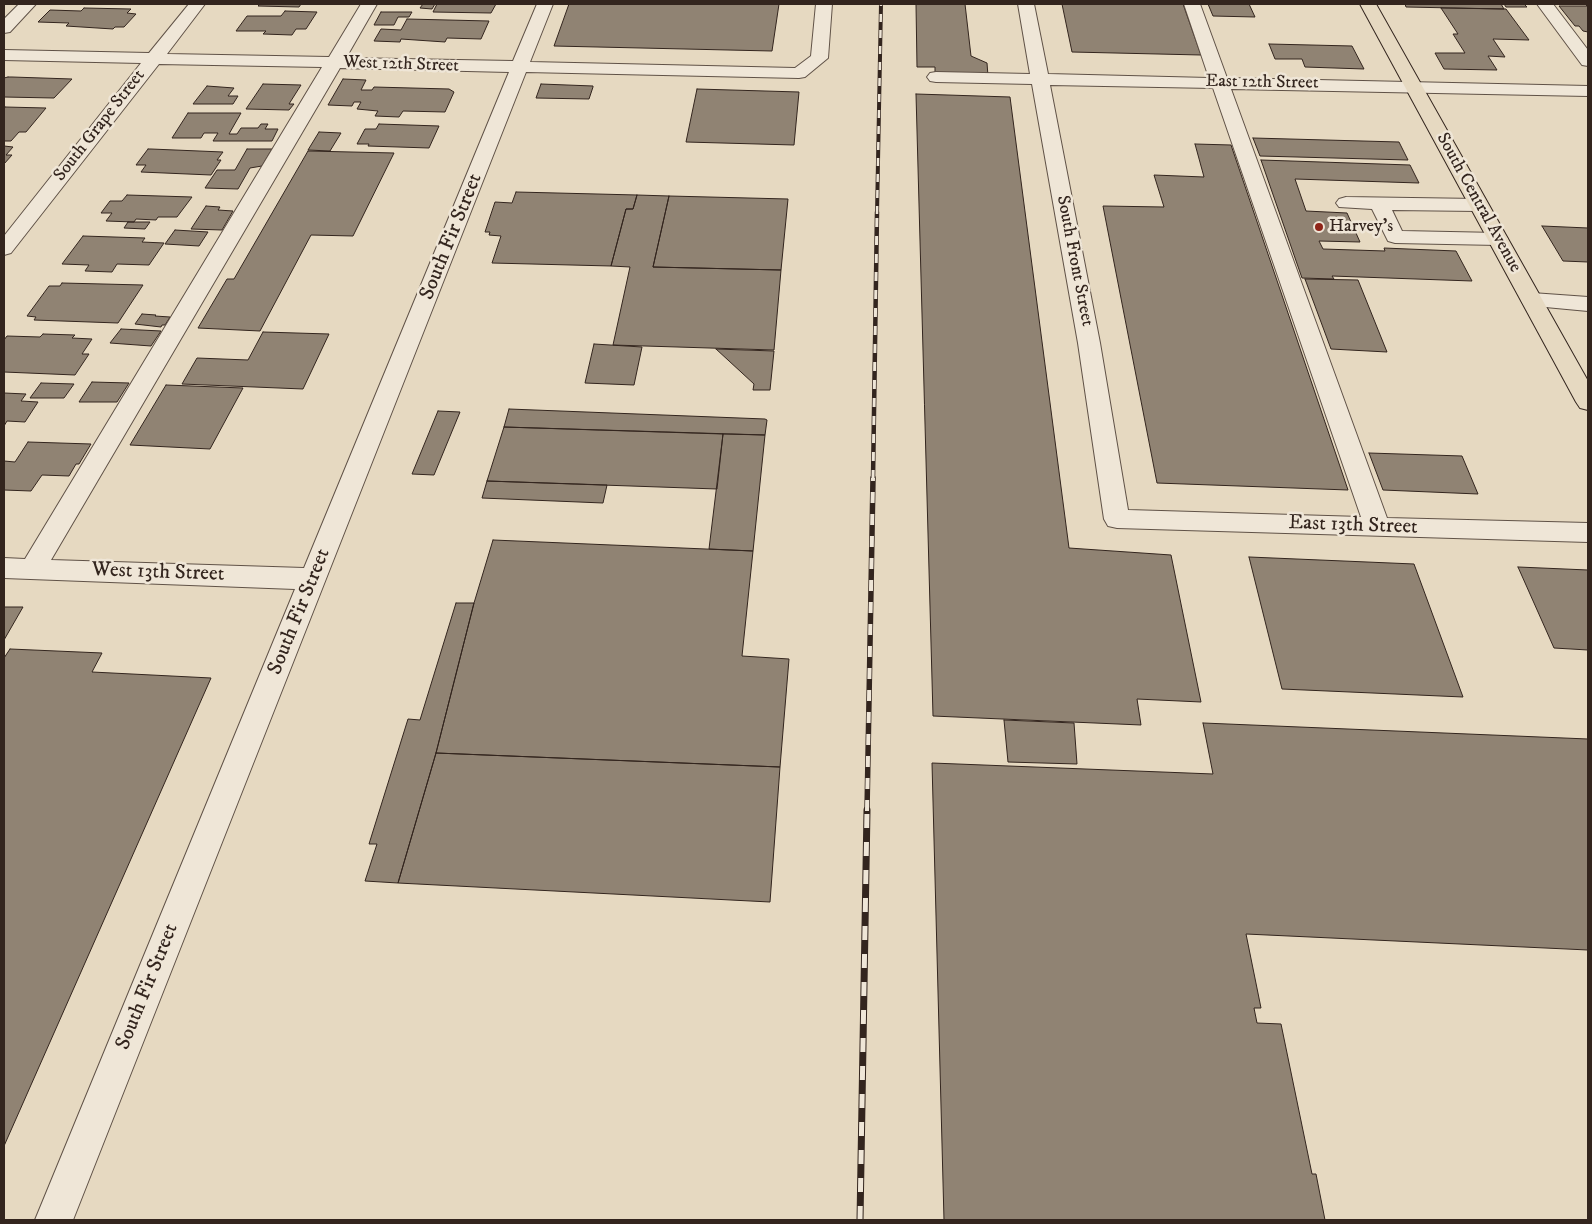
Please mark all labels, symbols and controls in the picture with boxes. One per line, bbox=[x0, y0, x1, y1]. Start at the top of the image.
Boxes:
street label: West 12th Street bbox=[343, 52, 459, 78]
street label: South Grape Street bbox=[50, 66, 150, 186]
street label: East 12th Street bbox=[1205, 71, 1319, 95]
street label: South Central Avenue bbox=[1431, 130, 1525, 276]
street label: South Fir Street bbox=[415, 170, 489, 304]
street label: South Front Street bbox=[1051, 194, 1097, 328]
place label: Harvey's bbox=[1329, 216, 1393, 238]
marker: Harvey's bbox=[1313, 221, 1325, 233]
street label: East 13th Street bbox=[1288, 511, 1418, 541]
street label: South Fir Street bbox=[263, 545, 337, 679]
street label: West 13th Street bbox=[91, 558, 225, 588]
street label: South Fir Street bbox=[111, 920, 185, 1054]

